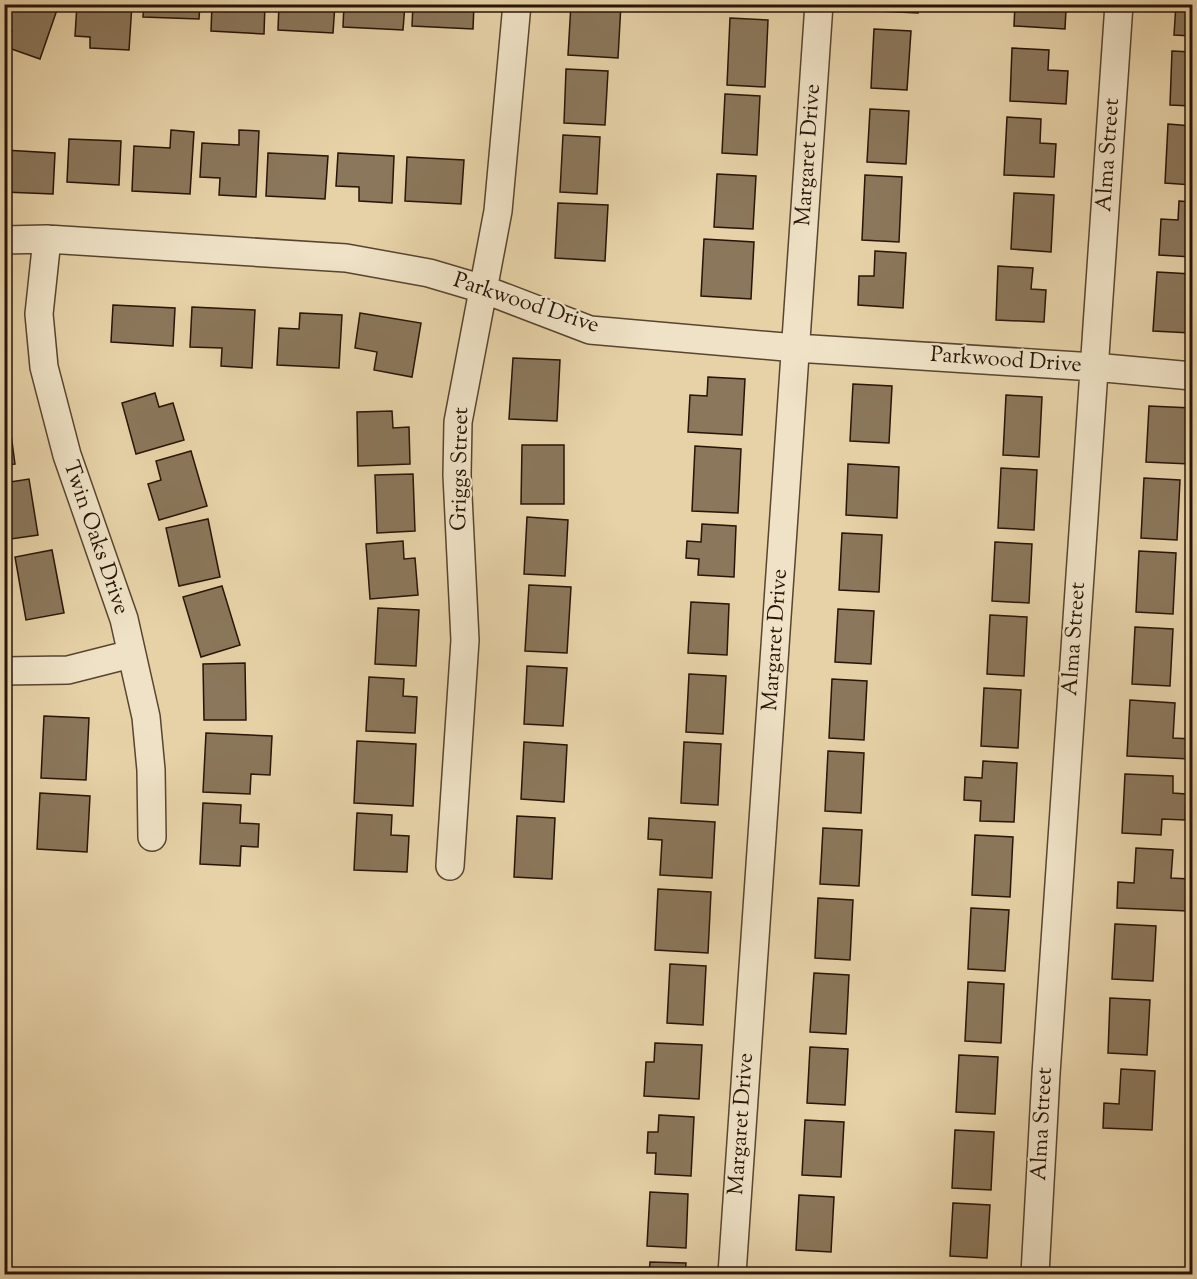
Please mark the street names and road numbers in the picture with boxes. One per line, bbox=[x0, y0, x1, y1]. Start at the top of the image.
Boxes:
street label: Margaret Drive bbox=[788, 83, 830, 227]
street label: Alma Street bbox=[1089, 97, 1129, 213]
street label: Parkwood Drive bbox=[449, 265, 603, 343]
street label: Parkwood Drive bbox=[929, 340, 1083, 382]
street label: Griggs Street bbox=[444, 406, 478, 531]
street label: Twin Oaks Drive bbox=[54, 457, 136, 619]
street label: Margaret Drive bbox=[755, 568, 797, 712]
street label: Alma Street bbox=[1055, 581, 1095, 697]
street label: Margaret Drive bbox=[721, 1052, 763, 1196]
street label: Alma Street bbox=[1024, 1066, 1062, 1182]

